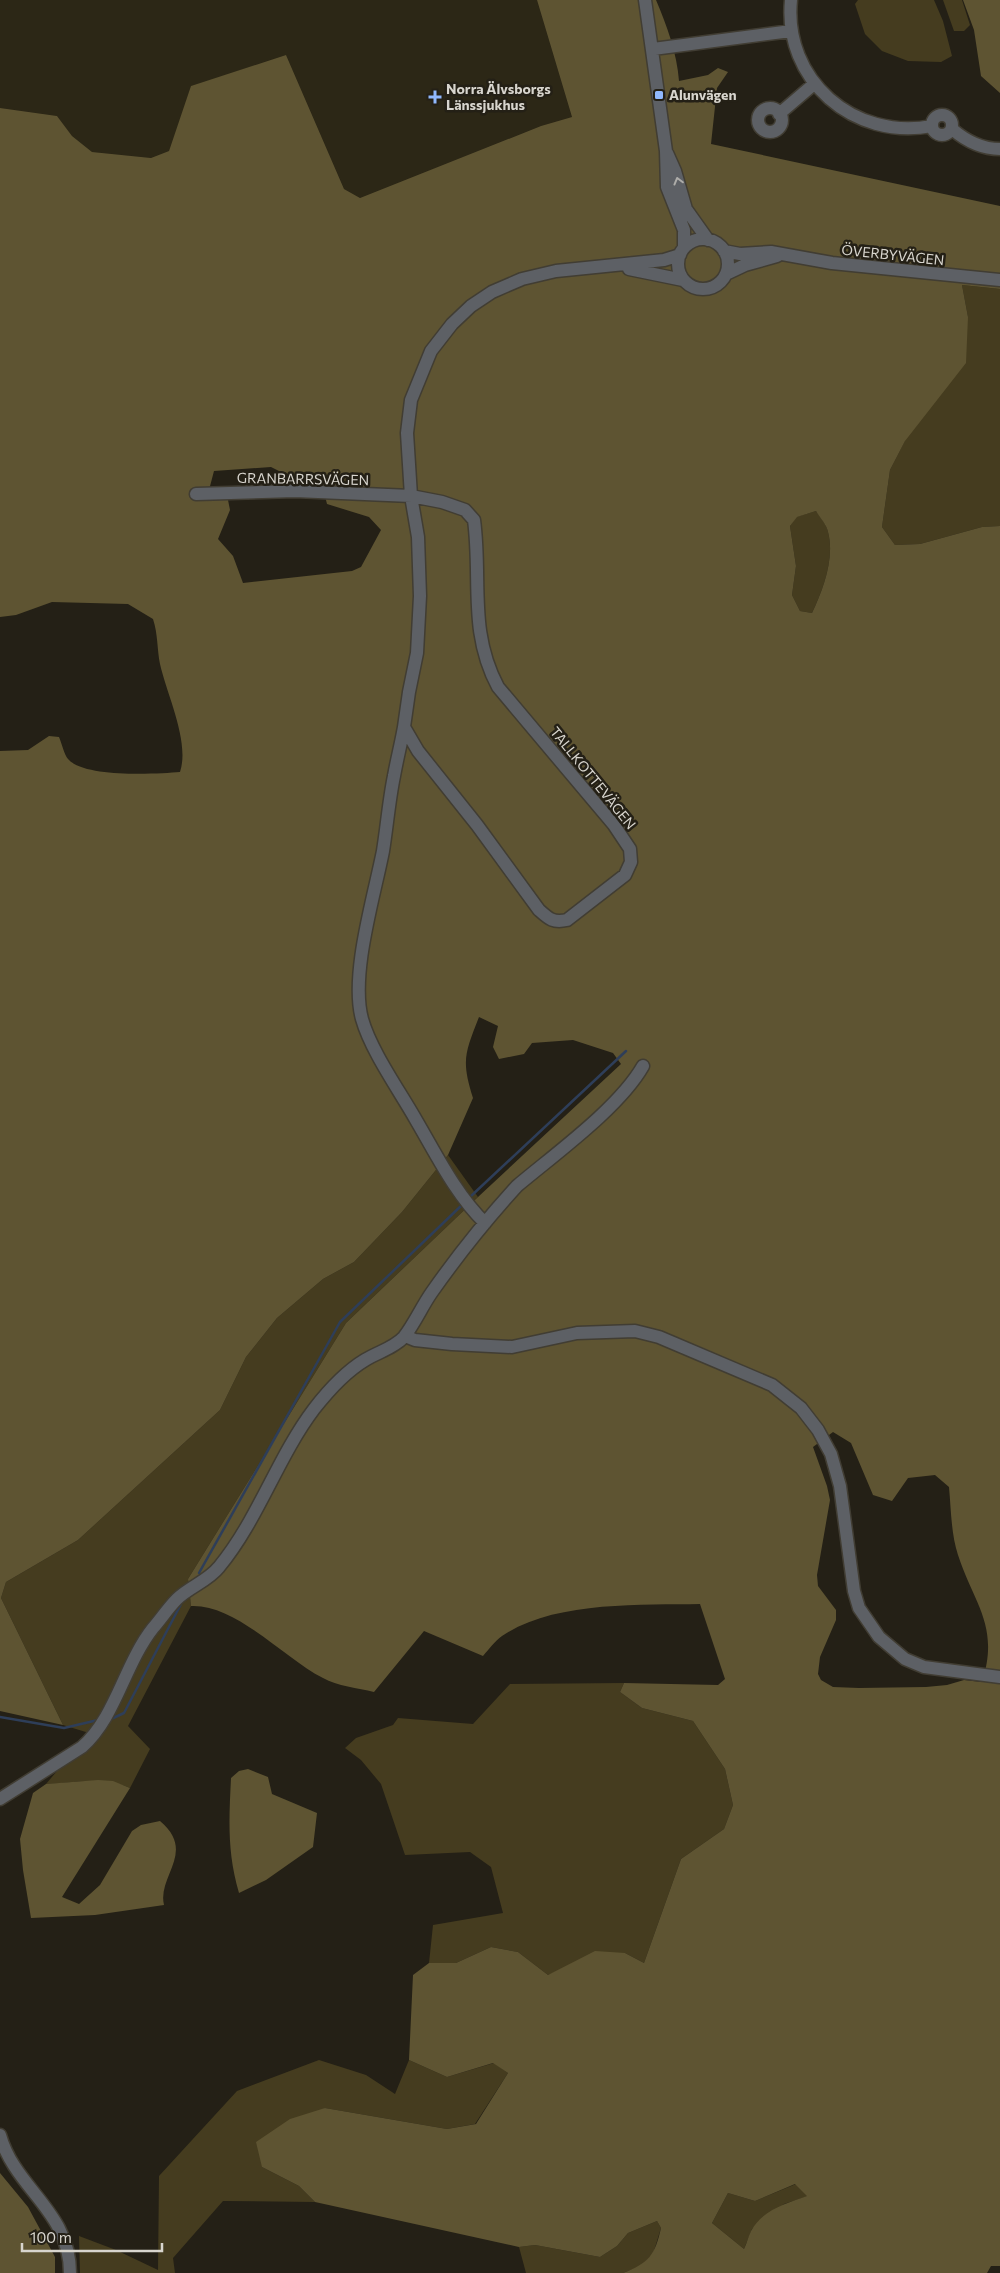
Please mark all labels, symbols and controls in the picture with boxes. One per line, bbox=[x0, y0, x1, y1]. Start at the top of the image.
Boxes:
place label: Norra Älvsborgs Länssjukhus bbox=[446, 80, 551, 113]
place label: Alunvägen bbox=[669, 86, 737, 103]
marker: Alunvägen bbox=[653, 89, 665, 101]
marker: Norra Älvsborgs Länssjukhus bbox=[428, 90, 442, 104]
one-way arrow bbox=[674, 178, 684, 186]
street label: ÖVERBYVÄGEN bbox=[841, 241, 945, 268]
street label: GRANBARRSVÄGEN bbox=[237, 469, 369, 488]
street label: TALLKOTTEVÄGEN bbox=[547, 723, 640, 832]
scale bar bbox=[22, 2220, 162, 2252]
text: 100 m bbox=[30, 2228, 72, 2246]

